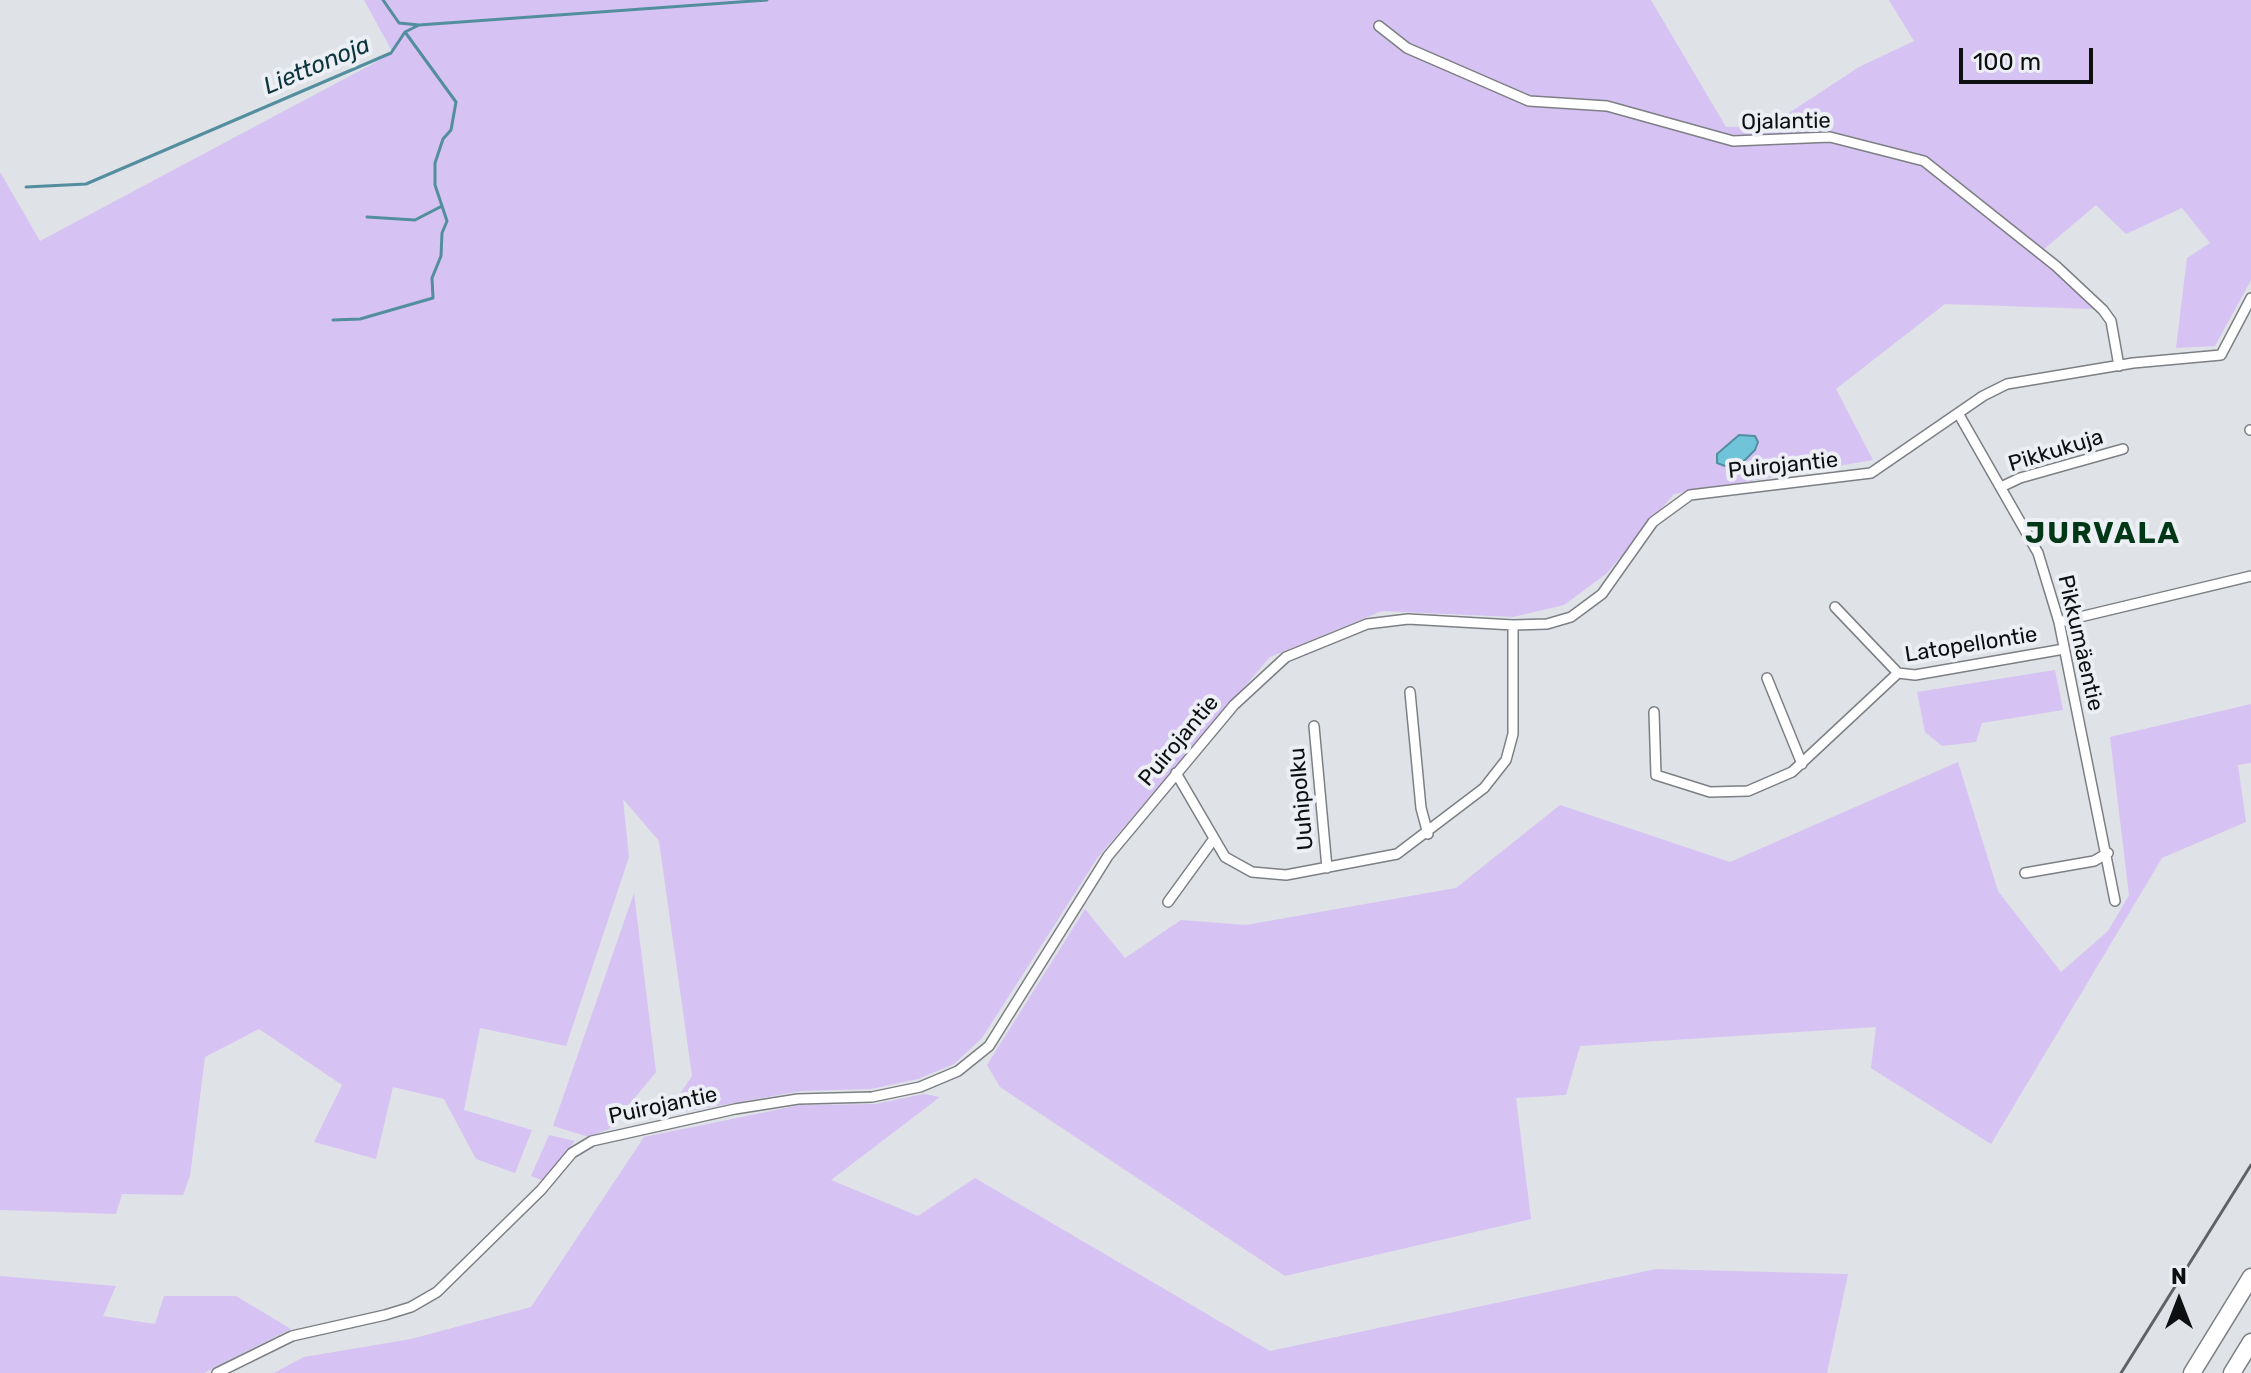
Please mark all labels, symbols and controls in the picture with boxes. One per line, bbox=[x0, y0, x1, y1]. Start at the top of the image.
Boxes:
water label: Liettonoja bbox=[259, 31, 375, 101]
scale bar bbox=[1963, 32, 2097, 82]
text: 100 m bbox=[1973, 48, 2041, 76]
street label: Ojalantie bbox=[1741, 108, 1831, 136]
street label: Pikkukuja bbox=[2005, 424, 2107, 478]
street label: Puirojantie bbox=[1727, 447, 1839, 485]
district label: JURVALA bbox=[2025, 516, 2181, 552]
street label: Pikkumäentie bbox=[2052, 572, 2108, 714]
street label: Latopellontie bbox=[1903, 621, 2039, 669]
street label: Puirojantie bbox=[1133, 690, 1225, 792]
street label: Uuhipolku bbox=[1284, 747, 1320, 851]
street label: Puirojantie bbox=[606, 1082, 720, 1130]
north arrow bbox=[2139, 1261, 2219, 1341]
text: N bbox=[2171, 1263, 2187, 1290]

